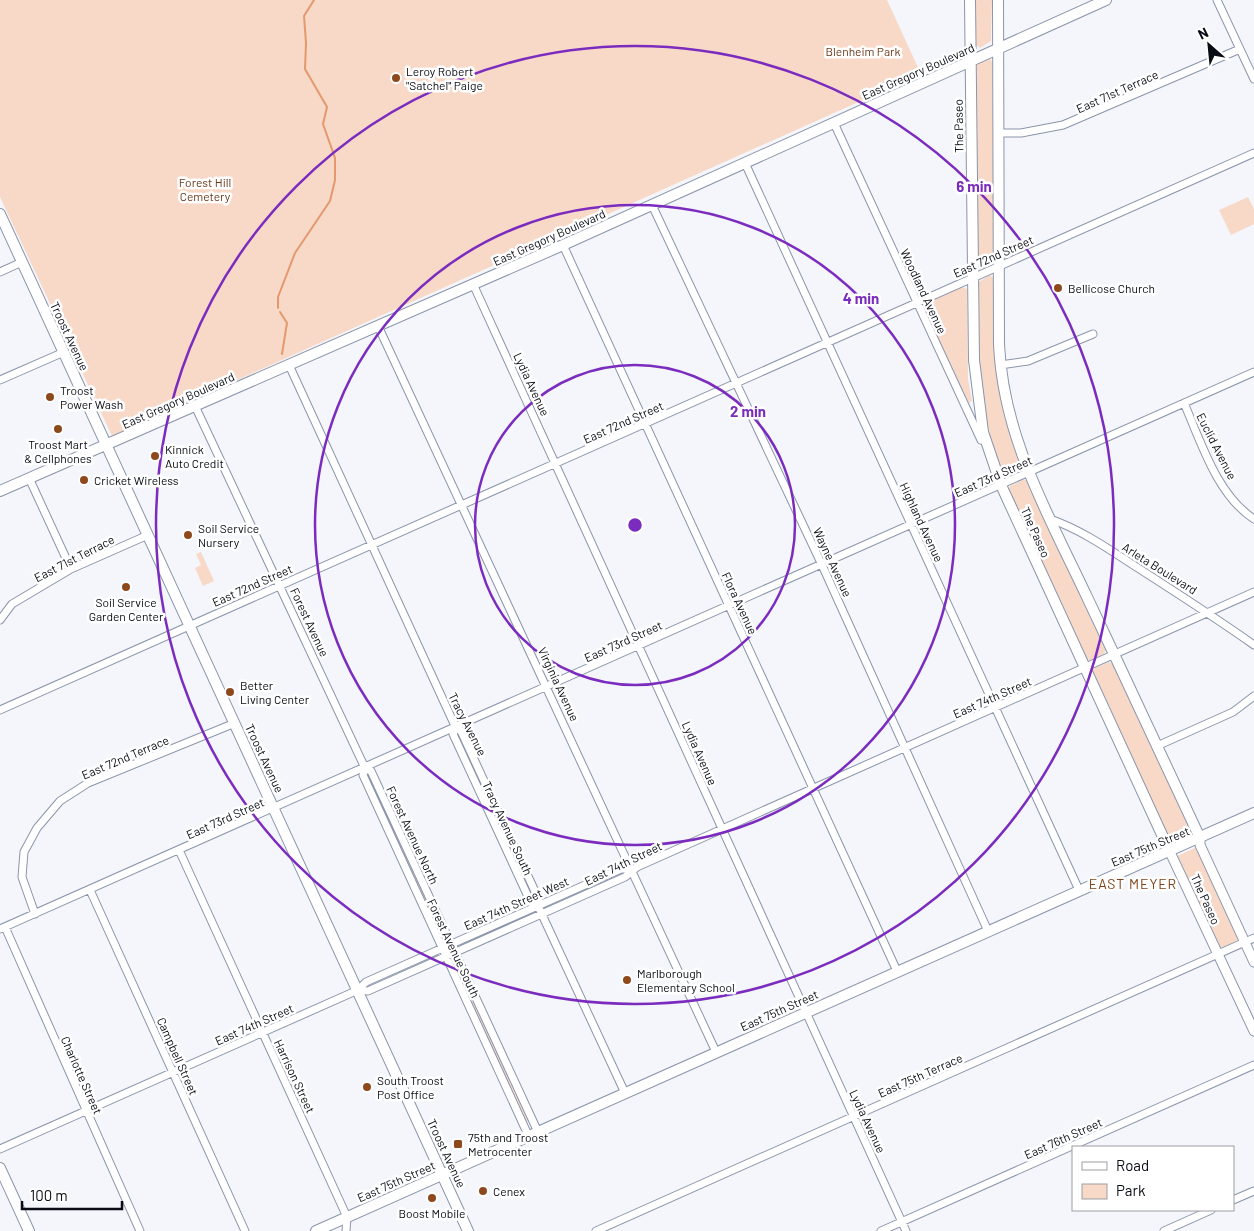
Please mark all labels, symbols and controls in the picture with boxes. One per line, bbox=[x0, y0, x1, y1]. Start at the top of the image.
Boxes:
north arrow bbox=[1184, 20, 1234, 70]
text: N bbox=[1195, 23, 1211, 43]
street label: East Gregory Boulevard bbox=[860, 40, 976, 102]
park label: Blenheim Park bbox=[826, 44, 900, 58]
place label: Leroy Robert "Satchel" Paige bbox=[406, 64, 483, 92]
street label: East 71st Terrace bbox=[1074, 67, 1160, 115]
marker: Leroy Robert "Satchel" Paige bbox=[390, 72, 402, 84]
street label: The Paseo bbox=[951, 99, 965, 153]
park label: Forest Hill Cemetery bbox=[179, 175, 231, 203]
text: 6 min bbox=[956, 177, 992, 195]
street label: East Gregory Boulevard bbox=[491, 206, 607, 268]
street label: East 72nd Street bbox=[951, 232, 1035, 280]
street label: Woodland Avenue bbox=[898, 246, 950, 336]
place label: Bellicose Church bbox=[1068, 281, 1155, 295]
marker: Bellicose Church bbox=[1052, 282, 1064, 294]
text: 4 min bbox=[843, 289, 879, 307]
street label: Troost Avenue bbox=[48, 299, 92, 373]
street label: Lydia Avenue bbox=[511, 350, 553, 418]
street label: East Gregory Boulevard bbox=[120, 369, 236, 431]
place label: Troost Power Wash bbox=[60, 383, 123, 411]
marker: Troost Power Wash bbox=[44, 391, 56, 403]
street label: East 72nd Street bbox=[581, 398, 665, 446]
text: 2 min bbox=[730, 402, 766, 420]
street label: Euclid Avenue bbox=[1194, 410, 1240, 482]
marker: Troost Mart & Cellphones bbox=[52, 423, 64, 435]
place label: Troost Mart & Cellphones bbox=[24, 437, 92, 465]
place label: Kinnick Auto Credit bbox=[165, 442, 224, 470]
marker: Kinnick Auto Credit bbox=[149, 450, 161, 462]
street label: East 73rd Street bbox=[952, 453, 1034, 499]
place label: Cricket Wireless bbox=[94, 473, 179, 487]
marker: Cricket Wireless bbox=[78, 474, 90, 486]
street label: Highland Avenue bbox=[897, 480, 947, 564]
street label: The Paseo bbox=[1019, 505, 1053, 559]
centre of rings bbox=[626, 516, 644, 534]
place label: Soil Service Nursery bbox=[198, 521, 259, 549]
street label: Wayne Avenue bbox=[811, 525, 855, 599]
marker: Soil Service Nursery bbox=[182, 529, 194, 541]
street label: East 71st Terrace bbox=[32, 532, 116, 584]
street label: Arleta Boulevard bbox=[1120, 539, 1200, 597]
street label: East 72nd Street bbox=[210, 561, 294, 609]
street label: Flora Avenue bbox=[719, 570, 761, 636]
marker: Soil Service Garden Center bbox=[120, 581, 132, 593]
street label: Forest Avenue bbox=[288, 585, 332, 659]
place label: Soil Service Garden Center bbox=[89, 595, 164, 623]
street label: East 73rd Street bbox=[582, 618, 664, 664]
street label: Virginia Avenue bbox=[536, 645, 582, 723]
street label: East 74th Street bbox=[951, 673, 1033, 721]
place label: Better Living Center bbox=[240, 678, 310, 706]
marker: Better Living Center bbox=[224, 686, 236, 698]
street label: Tracy Avenue bbox=[446, 690, 490, 758]
street label: Lydia Avenue bbox=[680, 719, 720, 787]
street label: Troost Avenue bbox=[243, 721, 287, 795]
street label: East 72nd Terrace bbox=[79, 732, 171, 782]
street label: Tracy Avenue South bbox=[480, 779, 536, 877]
street label: Forest Avenue North bbox=[384, 784, 442, 886]
street label: East 73rd Street bbox=[184, 795, 266, 841]
street label: East 75th Street bbox=[1109, 823, 1191, 869]
street label: East 74th Street bbox=[582, 838, 664, 888]
street label: The Paseo bbox=[1189, 872, 1223, 926]
street label: East 74th Street West bbox=[462, 874, 570, 932]
district label: EAST MEYER bbox=[1089, 875, 1177, 892]
street label: Forest Avenue South bbox=[425, 896, 483, 1000]
place label: Marlborough Elementary School bbox=[637, 966, 735, 994]
marker: Marlborough Elementary School bbox=[621, 974, 633, 986]
street label: East 75th Street bbox=[738, 987, 820, 1033]
street label: East 74th Street bbox=[213, 1000, 295, 1048]
street label: Campbell Street bbox=[155, 1015, 201, 1097]
street label: Charlotte Street bbox=[59, 1034, 105, 1116]
street label: Harrison Street bbox=[272, 1037, 318, 1115]
street label: East 75th Terrace bbox=[876, 1050, 964, 1100]
place label: South Troost Post Office bbox=[377, 1073, 444, 1101]
marker: South Troost Post Office bbox=[361, 1081, 373, 1093]
street label: Lydia Avenue bbox=[847, 1087, 889, 1155]
street label: East 76th Street bbox=[1022, 1115, 1104, 1161]
street label: Troost Avenue bbox=[425, 1116, 469, 1190]
place label: 75th and Troost Metrocenter bbox=[468, 1130, 548, 1158]
marker: 75th and Troost Metrocenter bbox=[452, 1138, 464, 1150]
legend bbox=[1072, 1146, 1234, 1211]
text: Road bbox=[1116, 1156, 1149, 1174]
street label: East 75th Street bbox=[355, 1158, 437, 1204]
scale bar bbox=[22, 1178, 122, 1210]
text: Park bbox=[1116, 1181, 1146, 1199]
place label: Cenex bbox=[493, 1184, 525, 1198]
marker: Cenex bbox=[477, 1185, 489, 1197]
text: 100 m bbox=[30, 1186, 68, 1204]
marker: Boost Mobile bbox=[426, 1192, 438, 1204]
place label: Boost Mobile bbox=[398, 1206, 466, 1220]

